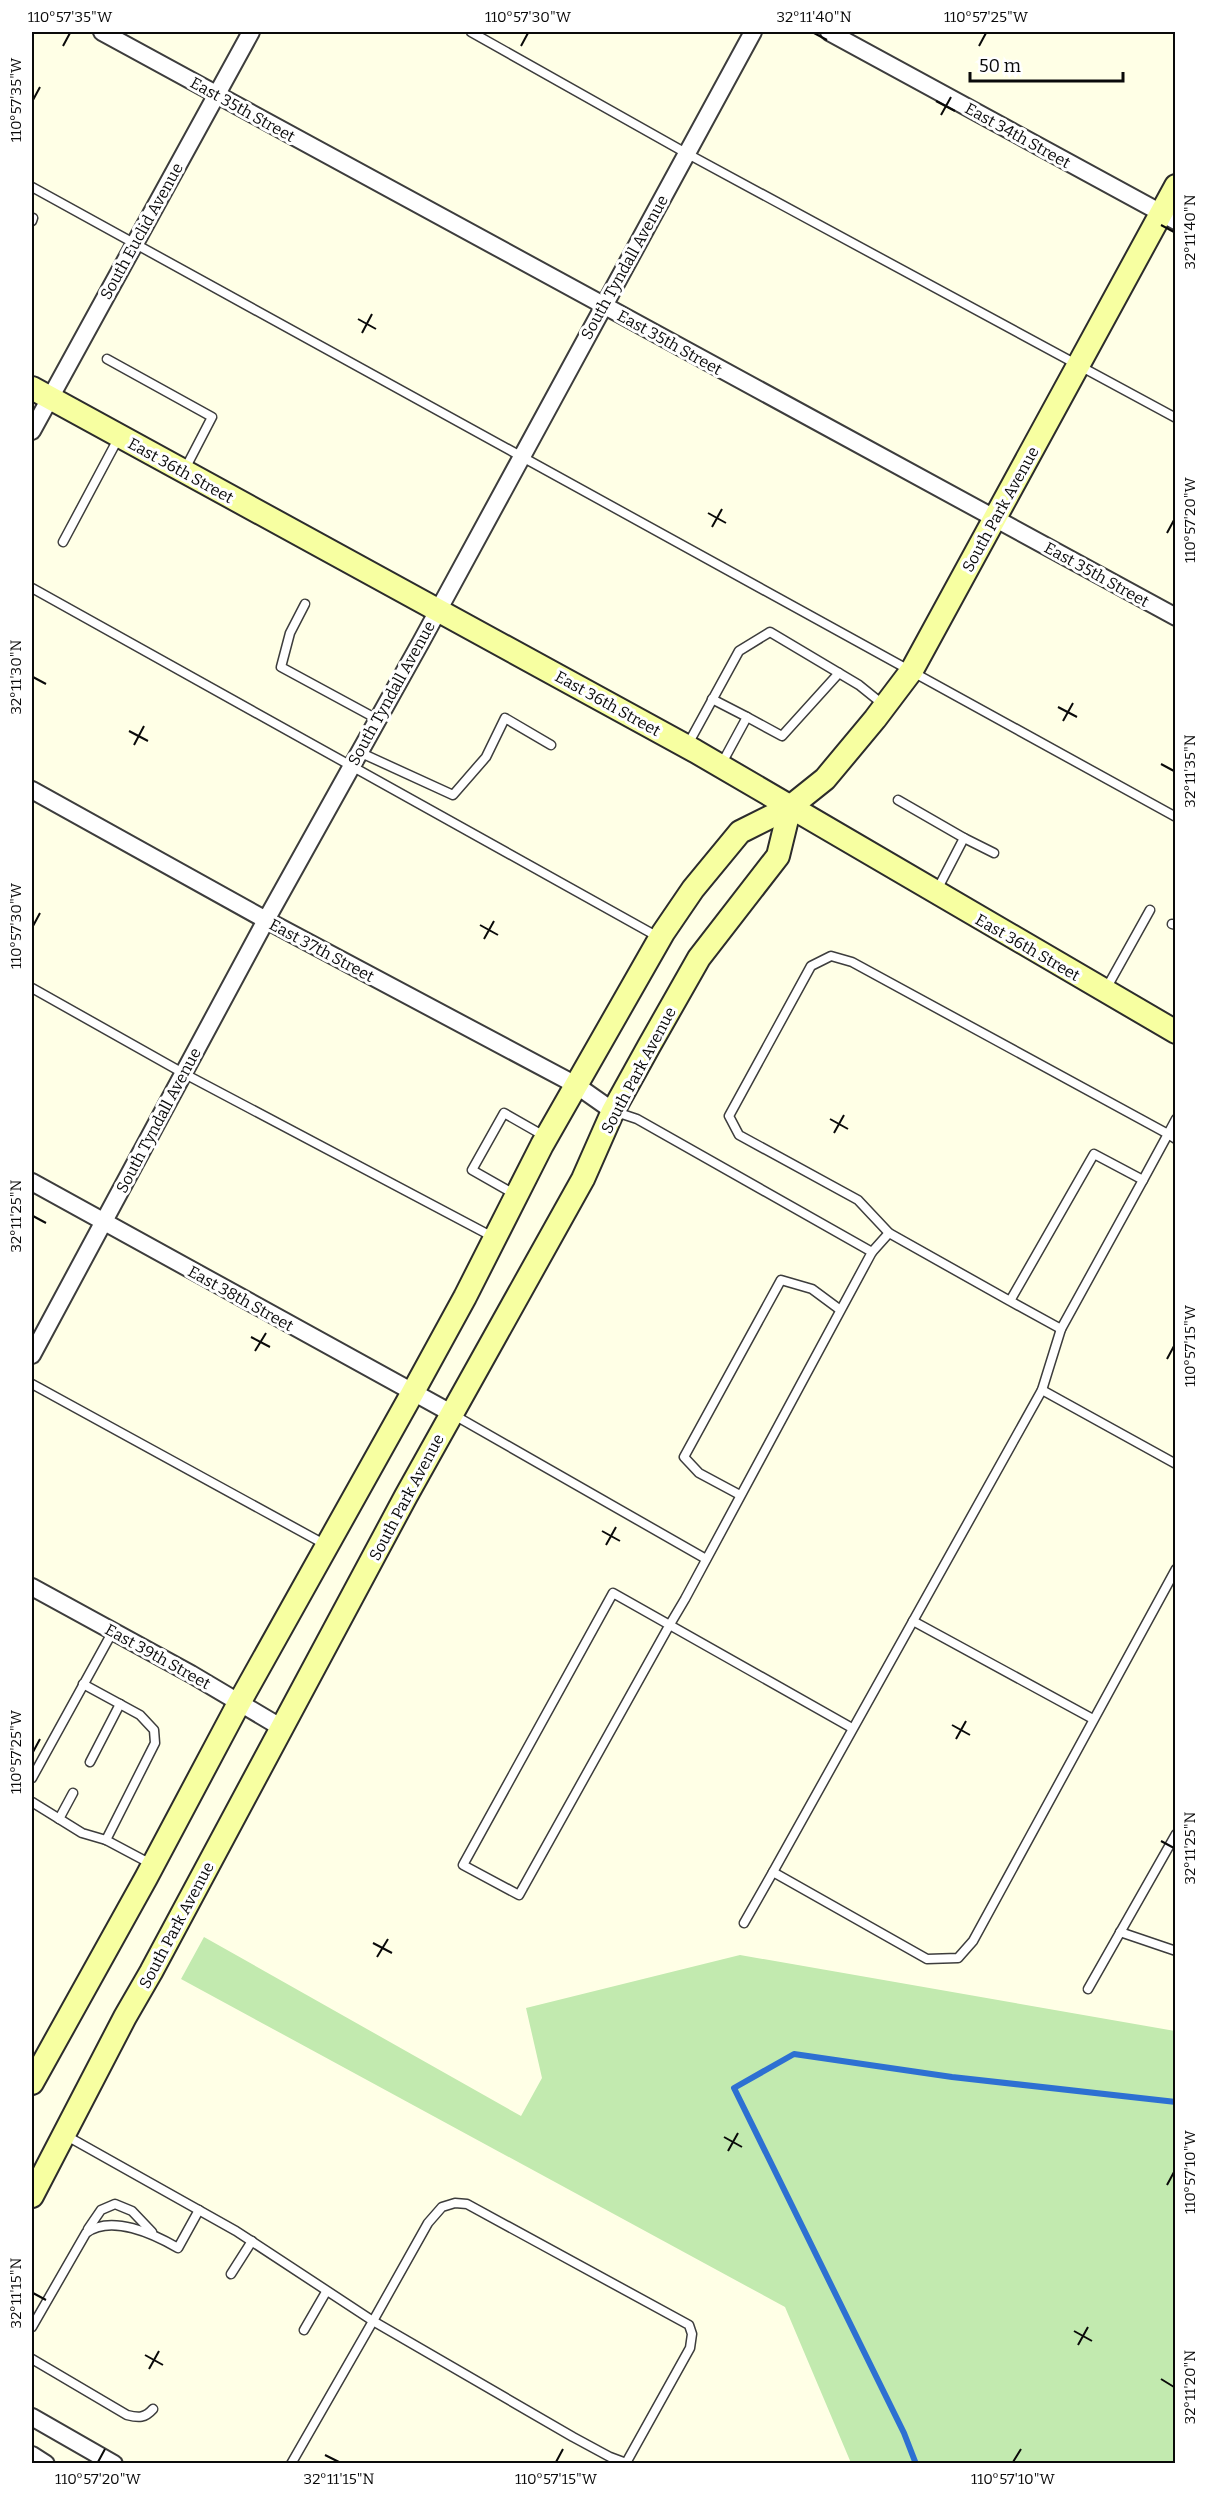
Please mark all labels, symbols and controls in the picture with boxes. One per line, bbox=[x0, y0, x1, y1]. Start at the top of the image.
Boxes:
text: 110°57'35"W bbox=[28, 8, 113, 26]
text: 110°57'30"W bbox=[485, 8, 572, 26]
text: 32°11'40"N bbox=[776, 8, 852, 26]
text: 110°57'25"W bbox=[944, 8, 1029, 26]
scale bar bbox=[970, 45, 1123, 83]
text: 50 m bbox=[979, 55, 1021, 77]
text: 110°57'35"W bbox=[7, 57, 25, 142]
street label: East 35th Street bbox=[187, 73, 299, 146]
street label: East 34th Street bbox=[962, 99, 1074, 172]
street label: South Euclid Avenue bbox=[96, 160, 187, 303]
street label: South Tyndall Avenue bbox=[577, 192, 672, 343]
text: 32°11'40"N bbox=[1181, 194, 1199, 270]
street label: East 35th Street bbox=[614, 306, 726, 379]
street label: East 36th Street bbox=[125, 434, 237, 507]
street label: South Park Avenue bbox=[958, 443, 1043, 575]
text: 110°57'20"W bbox=[1181, 476, 1199, 563]
street label: East 35th Street bbox=[1041, 538, 1153, 611]
street label: South Tyndall Avenue bbox=[344, 618, 439, 769]
text: 32°11'30"N bbox=[7, 639, 25, 714]
street label: East 36th Street bbox=[552, 667, 664, 740]
text: 32°11'35"N bbox=[1181, 734, 1199, 808]
text: 110°57'30"W bbox=[7, 882, 25, 969]
street label: East 36th Street bbox=[972, 910, 1084, 985]
street label: East 37th Street bbox=[266, 915, 378, 986]
street label: South Park Avenue bbox=[597, 1004, 680, 1137]
street label: South Tyndall Avenue bbox=[112, 1044, 205, 1196]
text: 32°11'25"N bbox=[7, 1179, 25, 1252]
street label: East 38th Street bbox=[185, 1262, 297, 1335]
text: 110°57'15"W bbox=[1181, 1304, 1199, 1387]
street label: South Park Avenue bbox=[365, 1431, 448, 1564]
street label: East 39th Street bbox=[102, 1620, 214, 1693]
text: 110°57'25"W bbox=[7, 1709, 25, 1794]
text: 32°11'25"N bbox=[1181, 1811, 1199, 1884]
street label: South Park Avenue bbox=[135, 1859, 218, 1992]
text: 110°57'10"W bbox=[1181, 2129, 1199, 2214]
text: 32°11'15"N bbox=[7, 2257, 25, 2328]
text: 32°11'20"N bbox=[1181, 2350, 1199, 2424]
text: 110°57'20"W bbox=[55, 2470, 142, 2488]
text: 32°11'15"N bbox=[304, 2470, 375, 2488]
text: 110°57'15"W bbox=[515, 2470, 598, 2488]
text: 110°57'10"W bbox=[971, 2470, 1056, 2488]

